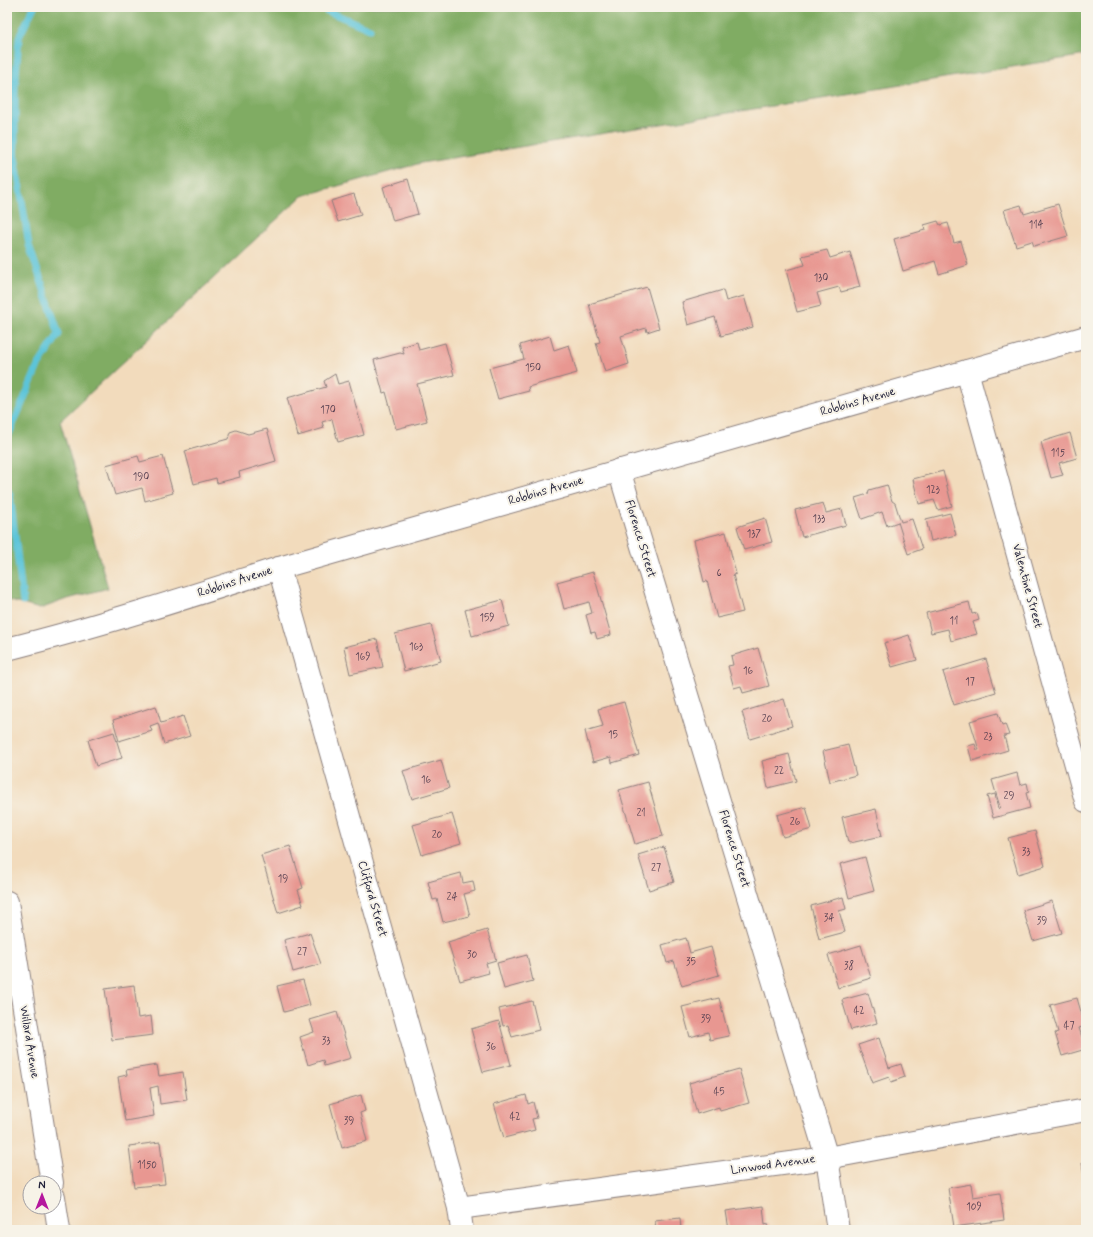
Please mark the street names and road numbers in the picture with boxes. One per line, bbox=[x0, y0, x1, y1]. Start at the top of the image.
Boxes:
street label: Robbins Avenue bbox=[819, 384, 898, 420]
street label: Robbins Avenue bbox=[507, 473, 586, 509]
street label: Florence Street bbox=[621, 498, 660, 580]
street label: Valentine Street bbox=[1008, 542, 1046, 630]
street label: Robbins Avenue bbox=[196, 562, 275, 602]
street label: Florence Street bbox=[715, 808, 754, 890]
street label: Clifford Street bbox=[353, 859, 391, 940]
street label: Willard Avenue bbox=[15, 1004, 43, 1080]
street label: Linwood Avenue bbox=[730, 1151, 816, 1179]

